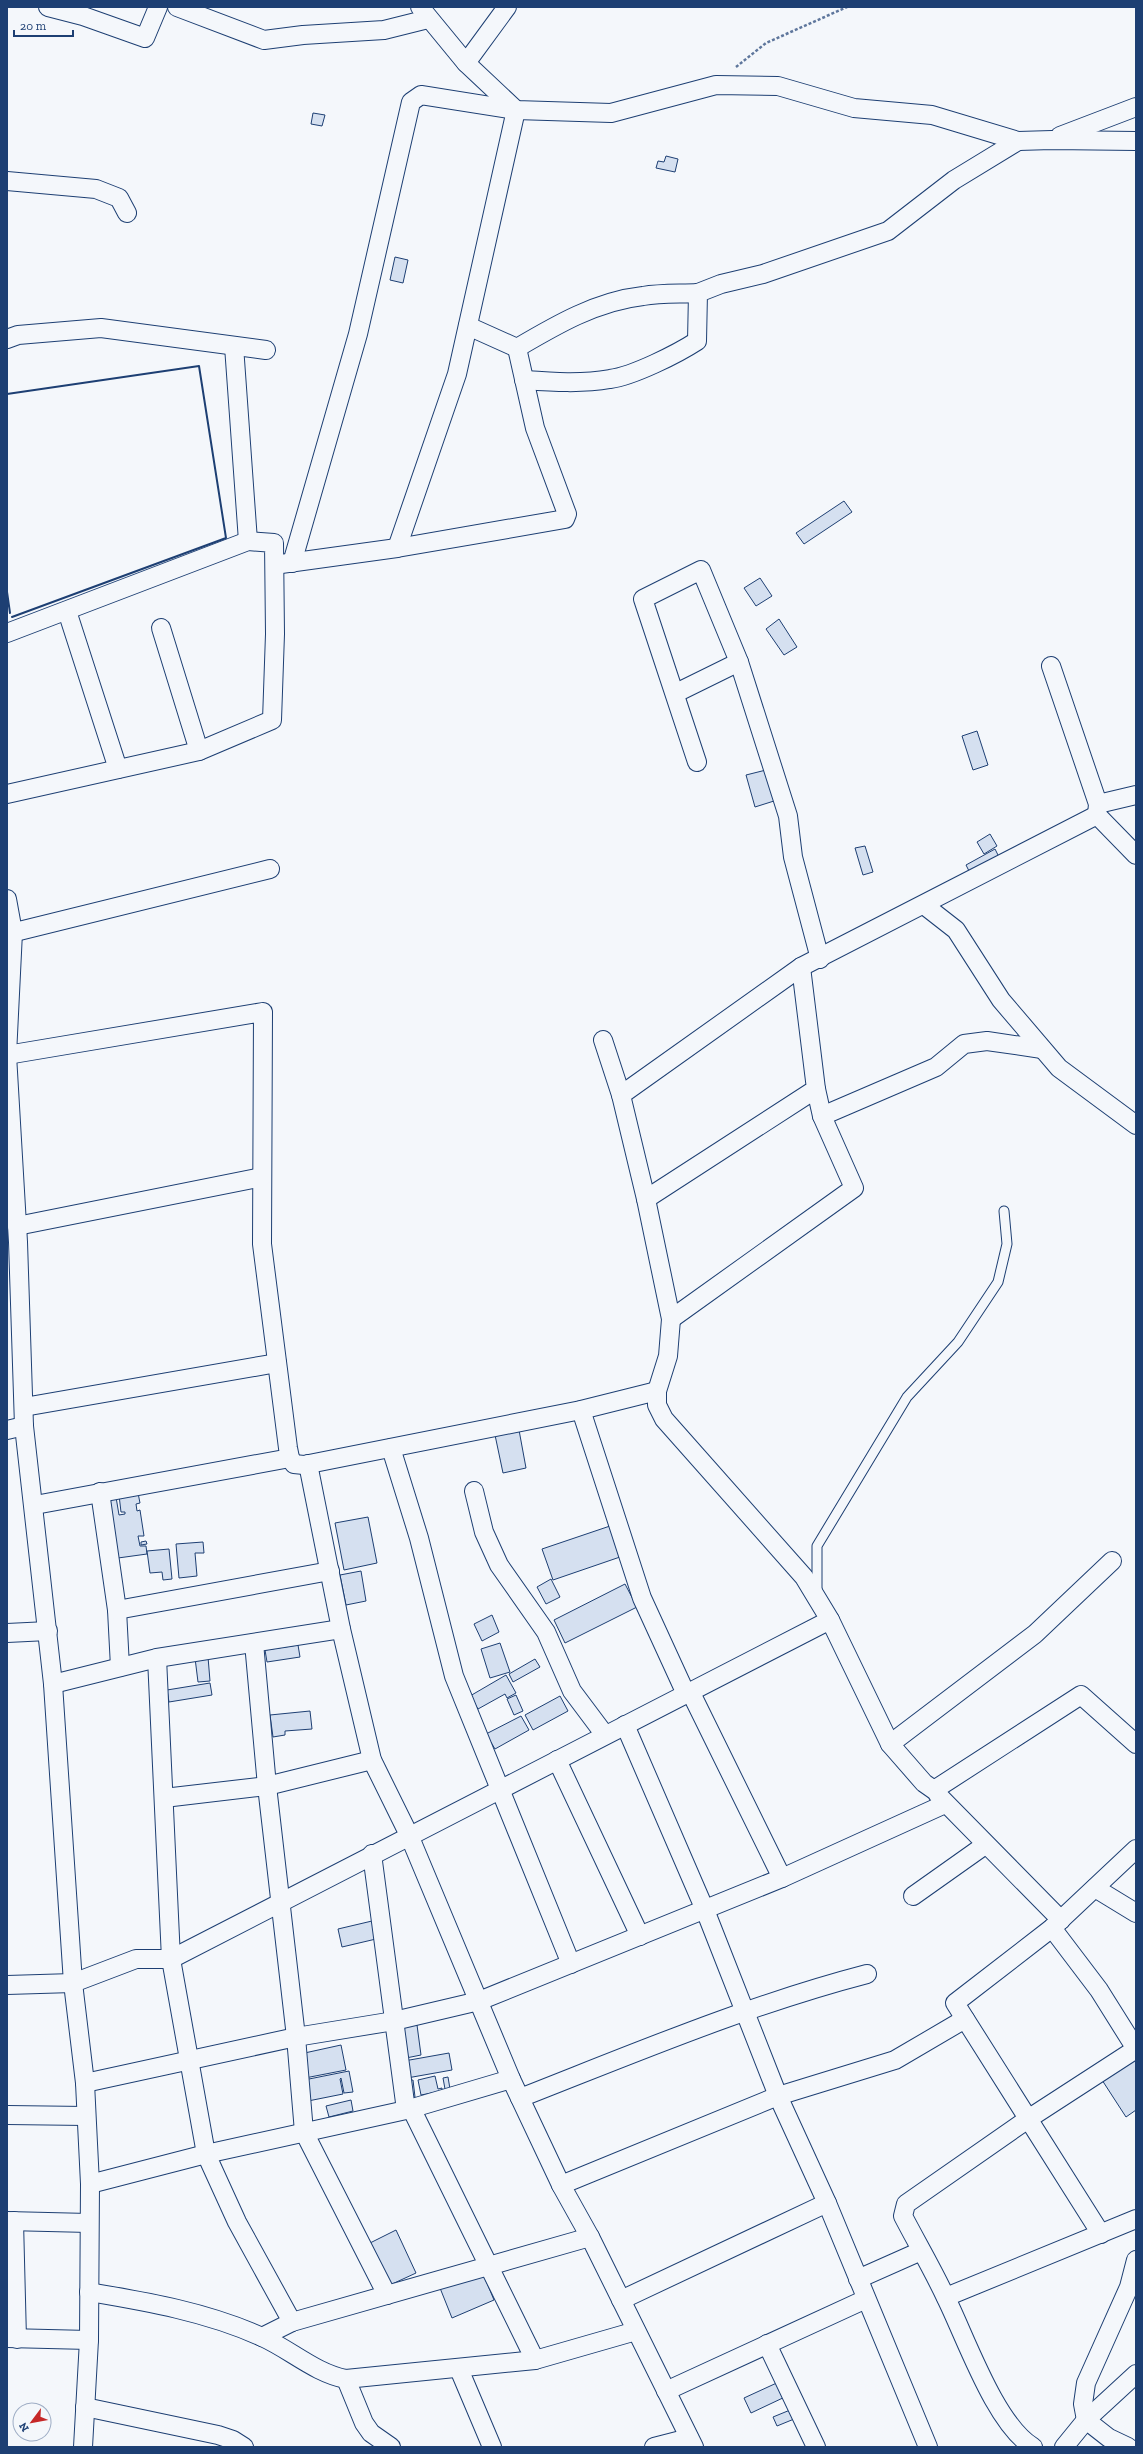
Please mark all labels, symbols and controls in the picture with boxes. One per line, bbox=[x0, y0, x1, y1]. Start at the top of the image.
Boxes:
scale bar bbox=[14, 12, 73, 38]
text: 20 m bbox=[20, 19, 47, 33]
north arrow bbox=[12, 2402, 52, 2442]
text: N bbox=[16, 2420, 32, 2434]

